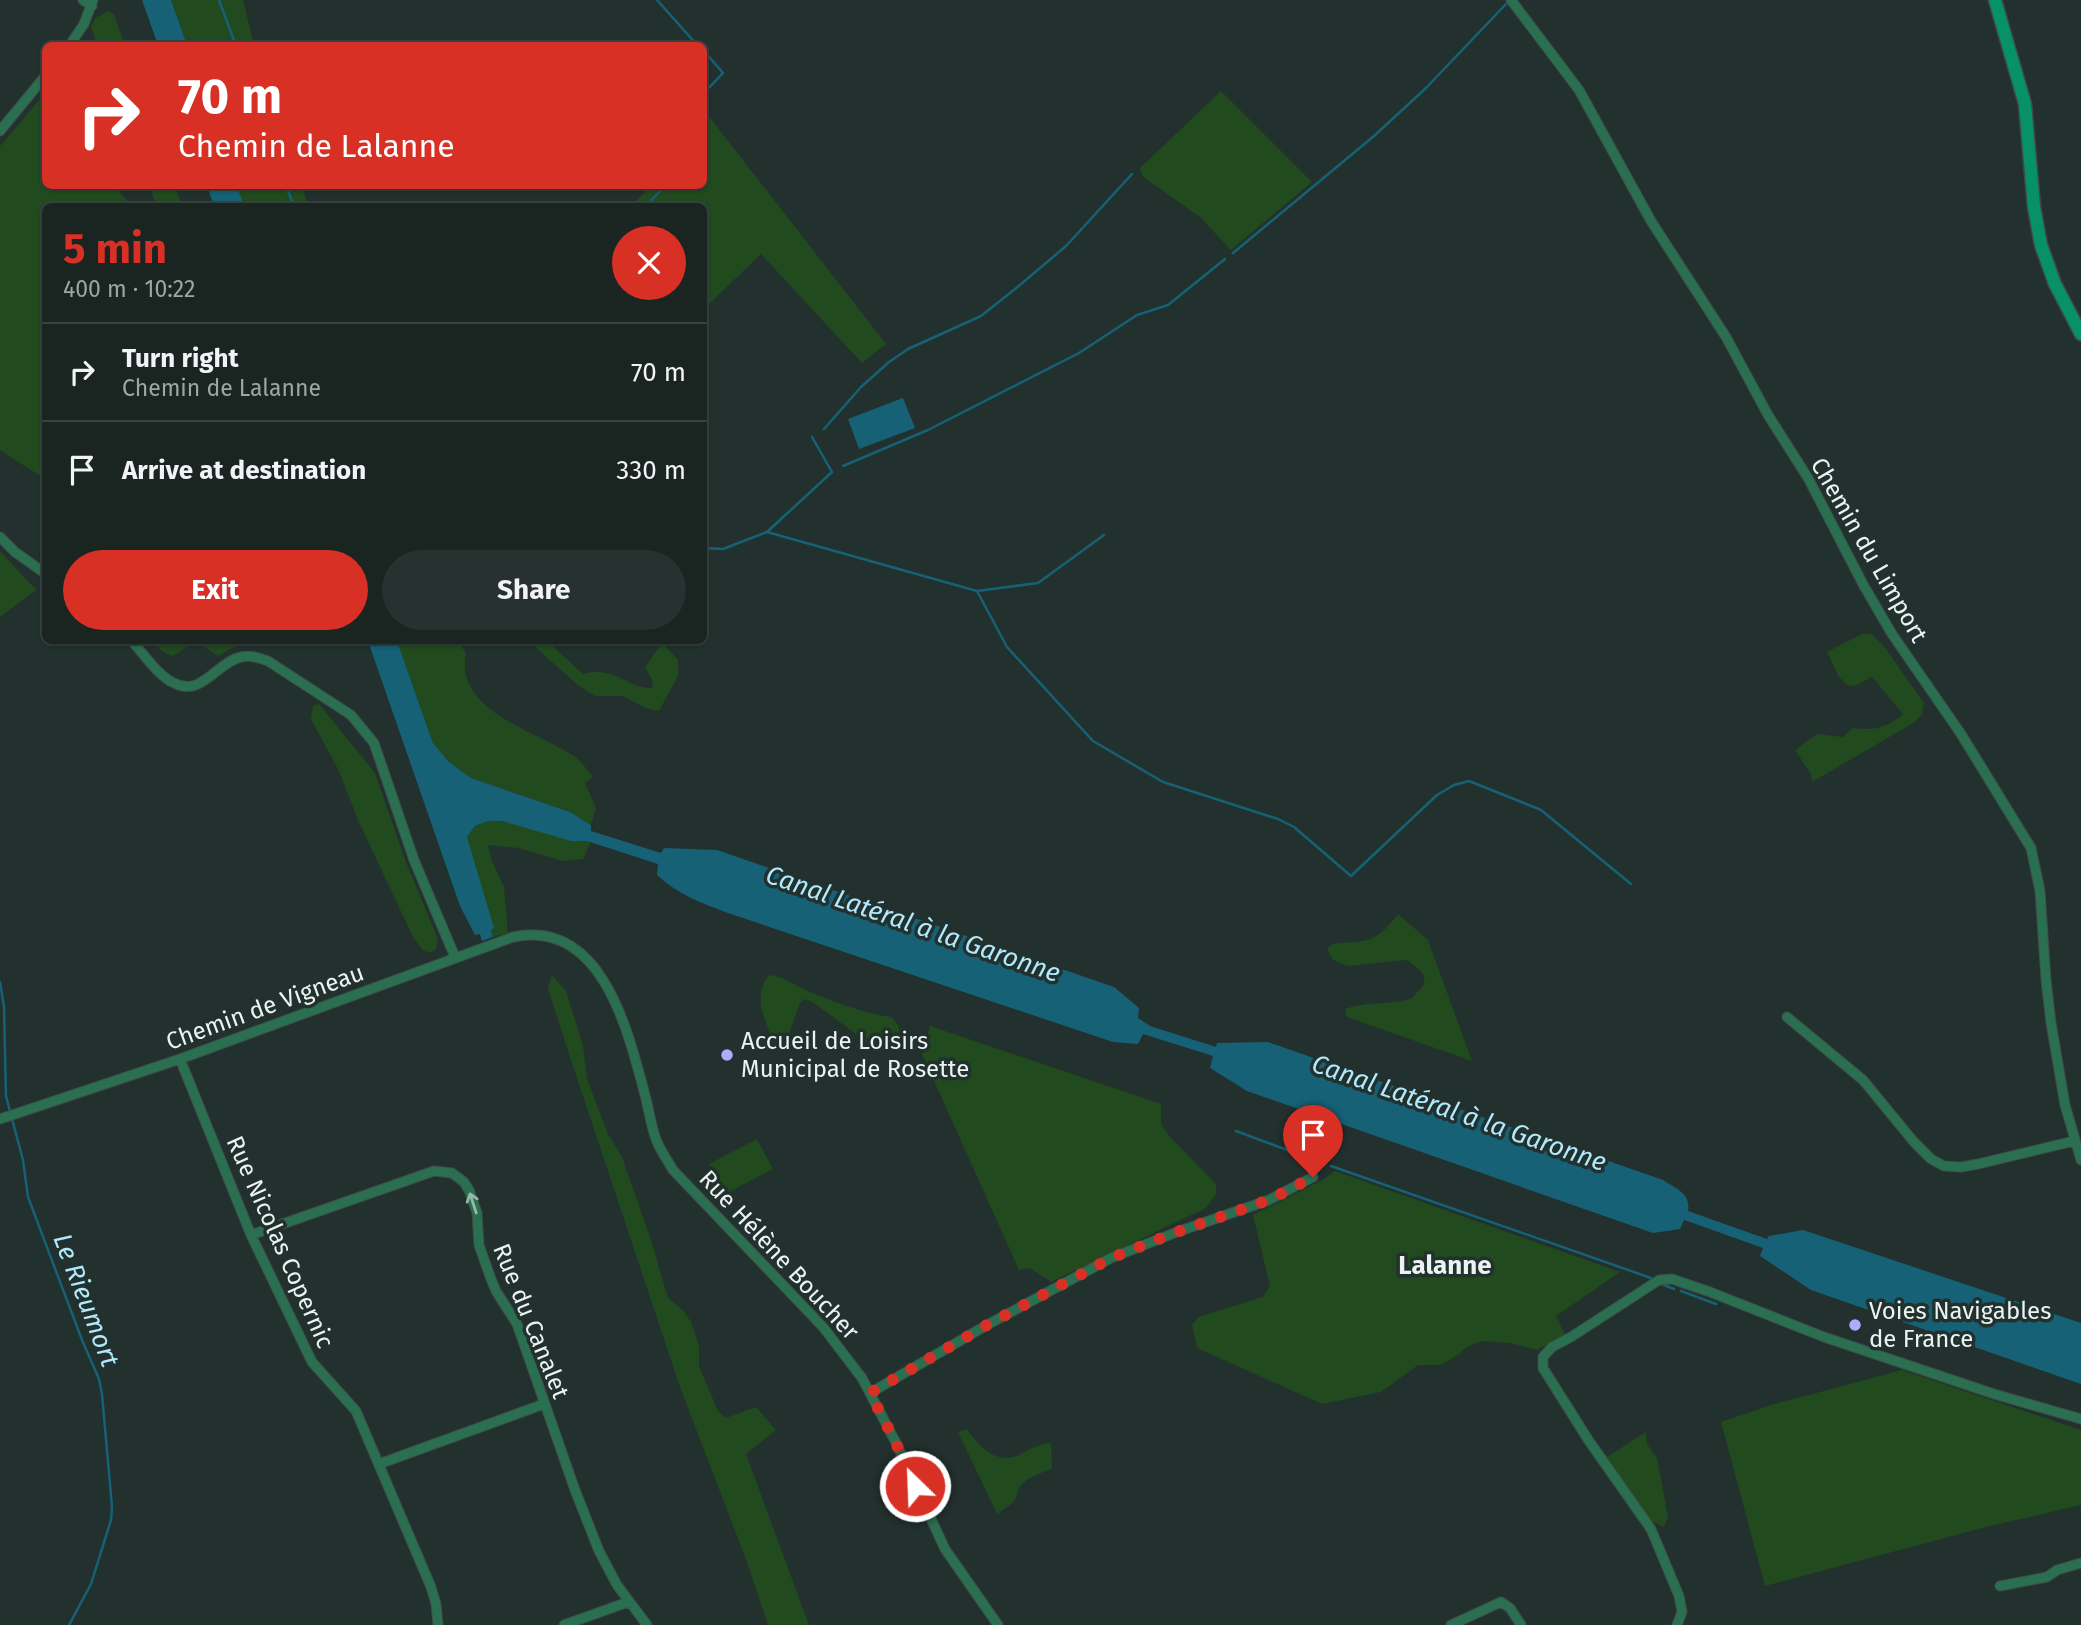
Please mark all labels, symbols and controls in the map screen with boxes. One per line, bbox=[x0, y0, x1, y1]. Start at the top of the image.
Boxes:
text: 70 m bbox=[178, 67, 282, 126]
icon: right bbox=[63, 70, 154, 161]
text: Chemin de Lalanne bbox=[178, 127, 455, 165]
text: 5 min bbox=[63, 224, 167, 274]
button: close bbox=[612, 226, 686, 300]
text: 400 m · 10:22 bbox=[63, 275, 196, 303]
text: Turn right bbox=[122, 343, 239, 374]
icon: right bbox=[63, 353, 101, 391]
text: 70 m bbox=[631, 357, 686, 388]
text: Chemin de Lalanne bbox=[122, 374, 321, 402]
icon: arrive bbox=[63, 451, 101, 489]
street label: Chemin du Limport bbox=[1805, 453, 1933, 647]
text: Arrive at destination bbox=[122, 455, 366, 486]
text: 330 m bbox=[616, 455, 686, 486]
button: Exit bbox=[63, 550, 368, 630]
button: Share bbox=[382, 550, 686, 630]
water label: Canal Latéral à la Garonne bbox=[762, 859, 1064, 989]
street label: Chemin de Vigneau bbox=[162, 958, 368, 1056]
place label: Accueil de Loisirs Municipal de Rosette bbox=[741, 1027, 969, 1083]
marker: Accueil de Loisirs Municipal de Rosette bbox=[719, 1047, 735, 1063]
water label: Canal Latéral à la Garonne bbox=[1308, 1048, 1610, 1178]
pin bbox=[1283, 1105, 1343, 1177]
icon: arrive bbox=[1294, 1116, 1332, 1154]
street label: Rue Nicolas Copernic bbox=[221, 1132, 339, 1352]
street label: Rue Hélène Boucher bbox=[693, 1165, 865, 1346]
one-way arrow bbox=[466, 1192, 478, 1214]
water label: Le Rieumort bbox=[46, 1229, 126, 1372]
street label: Rue du Canalet bbox=[487, 1240, 575, 1403]
district label: Lalanne bbox=[1398, 1250, 1492, 1281]
place label: Voies Navigables de France bbox=[1869, 1297, 2051, 1353]
marker: Voies Navigables de France bbox=[1847, 1317, 1863, 1333]
position arrow bbox=[878, 1449, 952, 1523]

